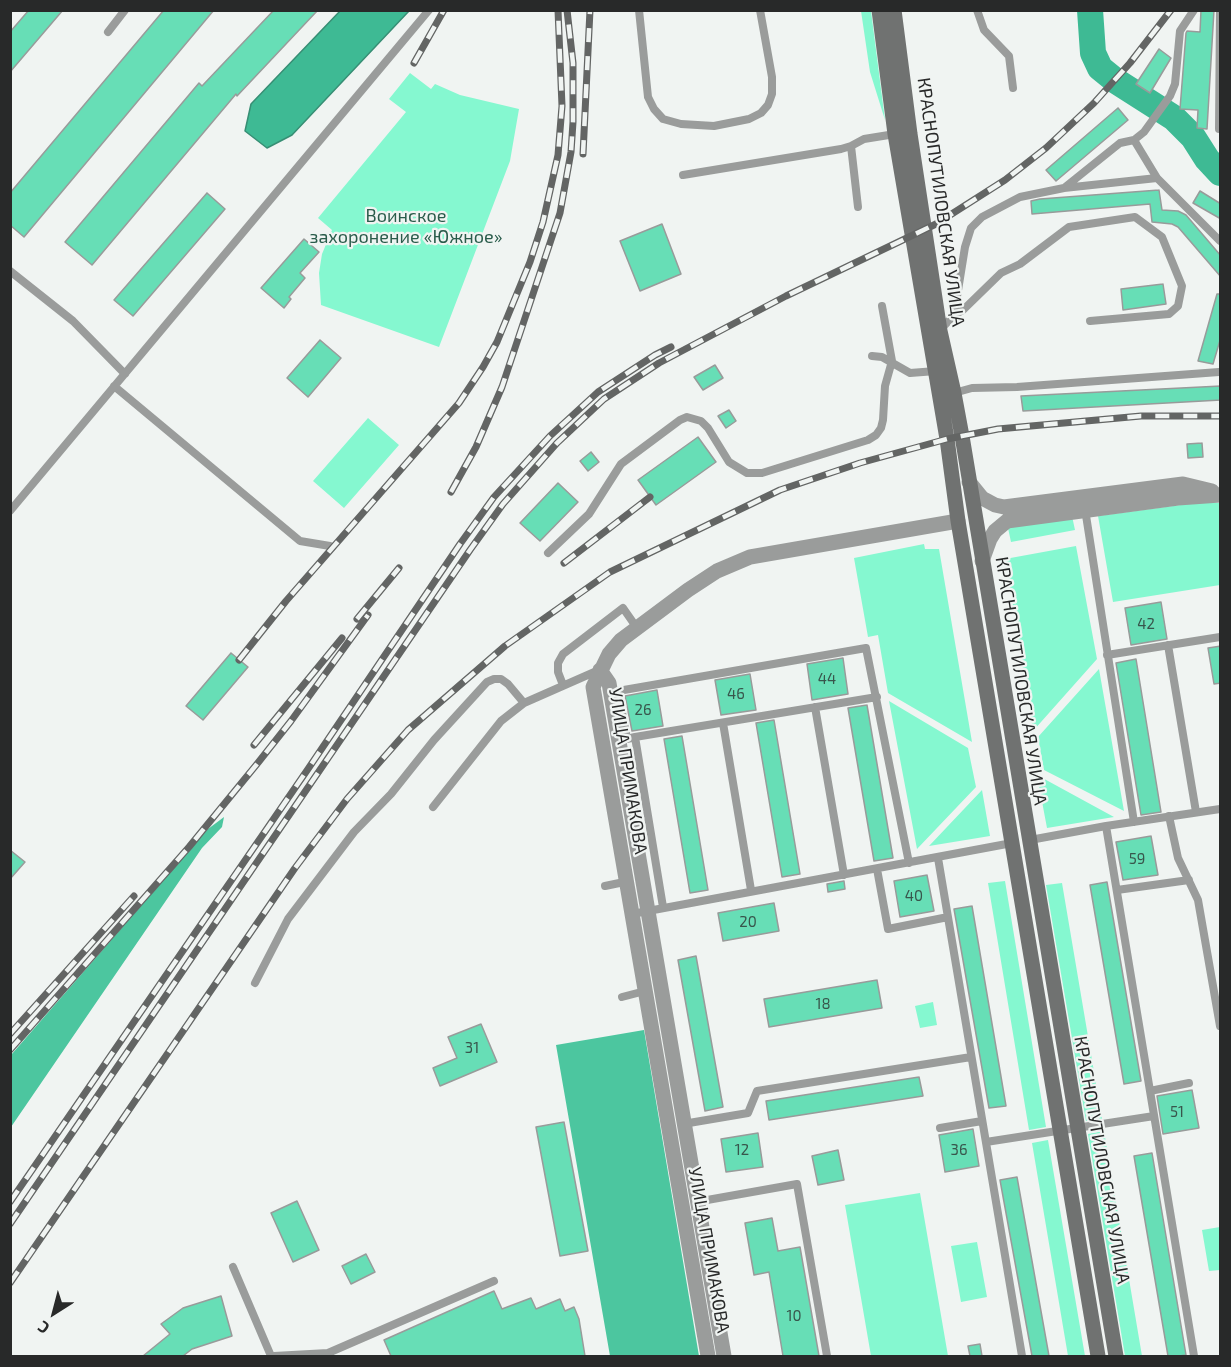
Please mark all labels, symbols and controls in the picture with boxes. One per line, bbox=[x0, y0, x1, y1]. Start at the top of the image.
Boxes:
street label: КРАСНОПУТИЛОВСКАЯ УЛИЦА bbox=[913, 76, 969, 328]
park label: Воинское захоронение «Южное» bbox=[309, 205, 503, 248]
street label: КРАСНОПУТИЛОВСКАЯ УЛИЦА bbox=[991, 555, 1051, 807]
house number: 42 bbox=[1137, 615, 1155, 633]
house number: 44 bbox=[818, 670, 836, 688]
house number: 46 bbox=[727, 685, 745, 703]
street label: УЛИЦА ПРИМАКОВА bbox=[604, 686, 652, 856]
house number: 26 bbox=[634, 701, 652, 719]
house number: 59 bbox=[1129, 850, 1145, 868]
house number: 40 bbox=[905, 887, 923, 905]
house number: 20 bbox=[739, 913, 757, 931]
house number: 18 bbox=[815, 995, 831, 1013]
street label: КРАСНОПУТИЛОВСКАЯ УЛИЦА bbox=[1070, 1034, 1134, 1286]
house number: 31 bbox=[465, 1039, 479, 1057]
house number: 51 bbox=[1170, 1103, 1184, 1121]
house number: 12 bbox=[735, 1141, 749, 1159]
house number: 36 bbox=[951, 1141, 967, 1159]
street label: УЛИЦА ПРИМАКОВА bbox=[684, 1165, 734, 1335]
north arrow bbox=[24, 1283, 84, 1343]
house number: 10 bbox=[786, 1307, 802, 1325]
text: С bbox=[34, 1318, 53, 1338]

